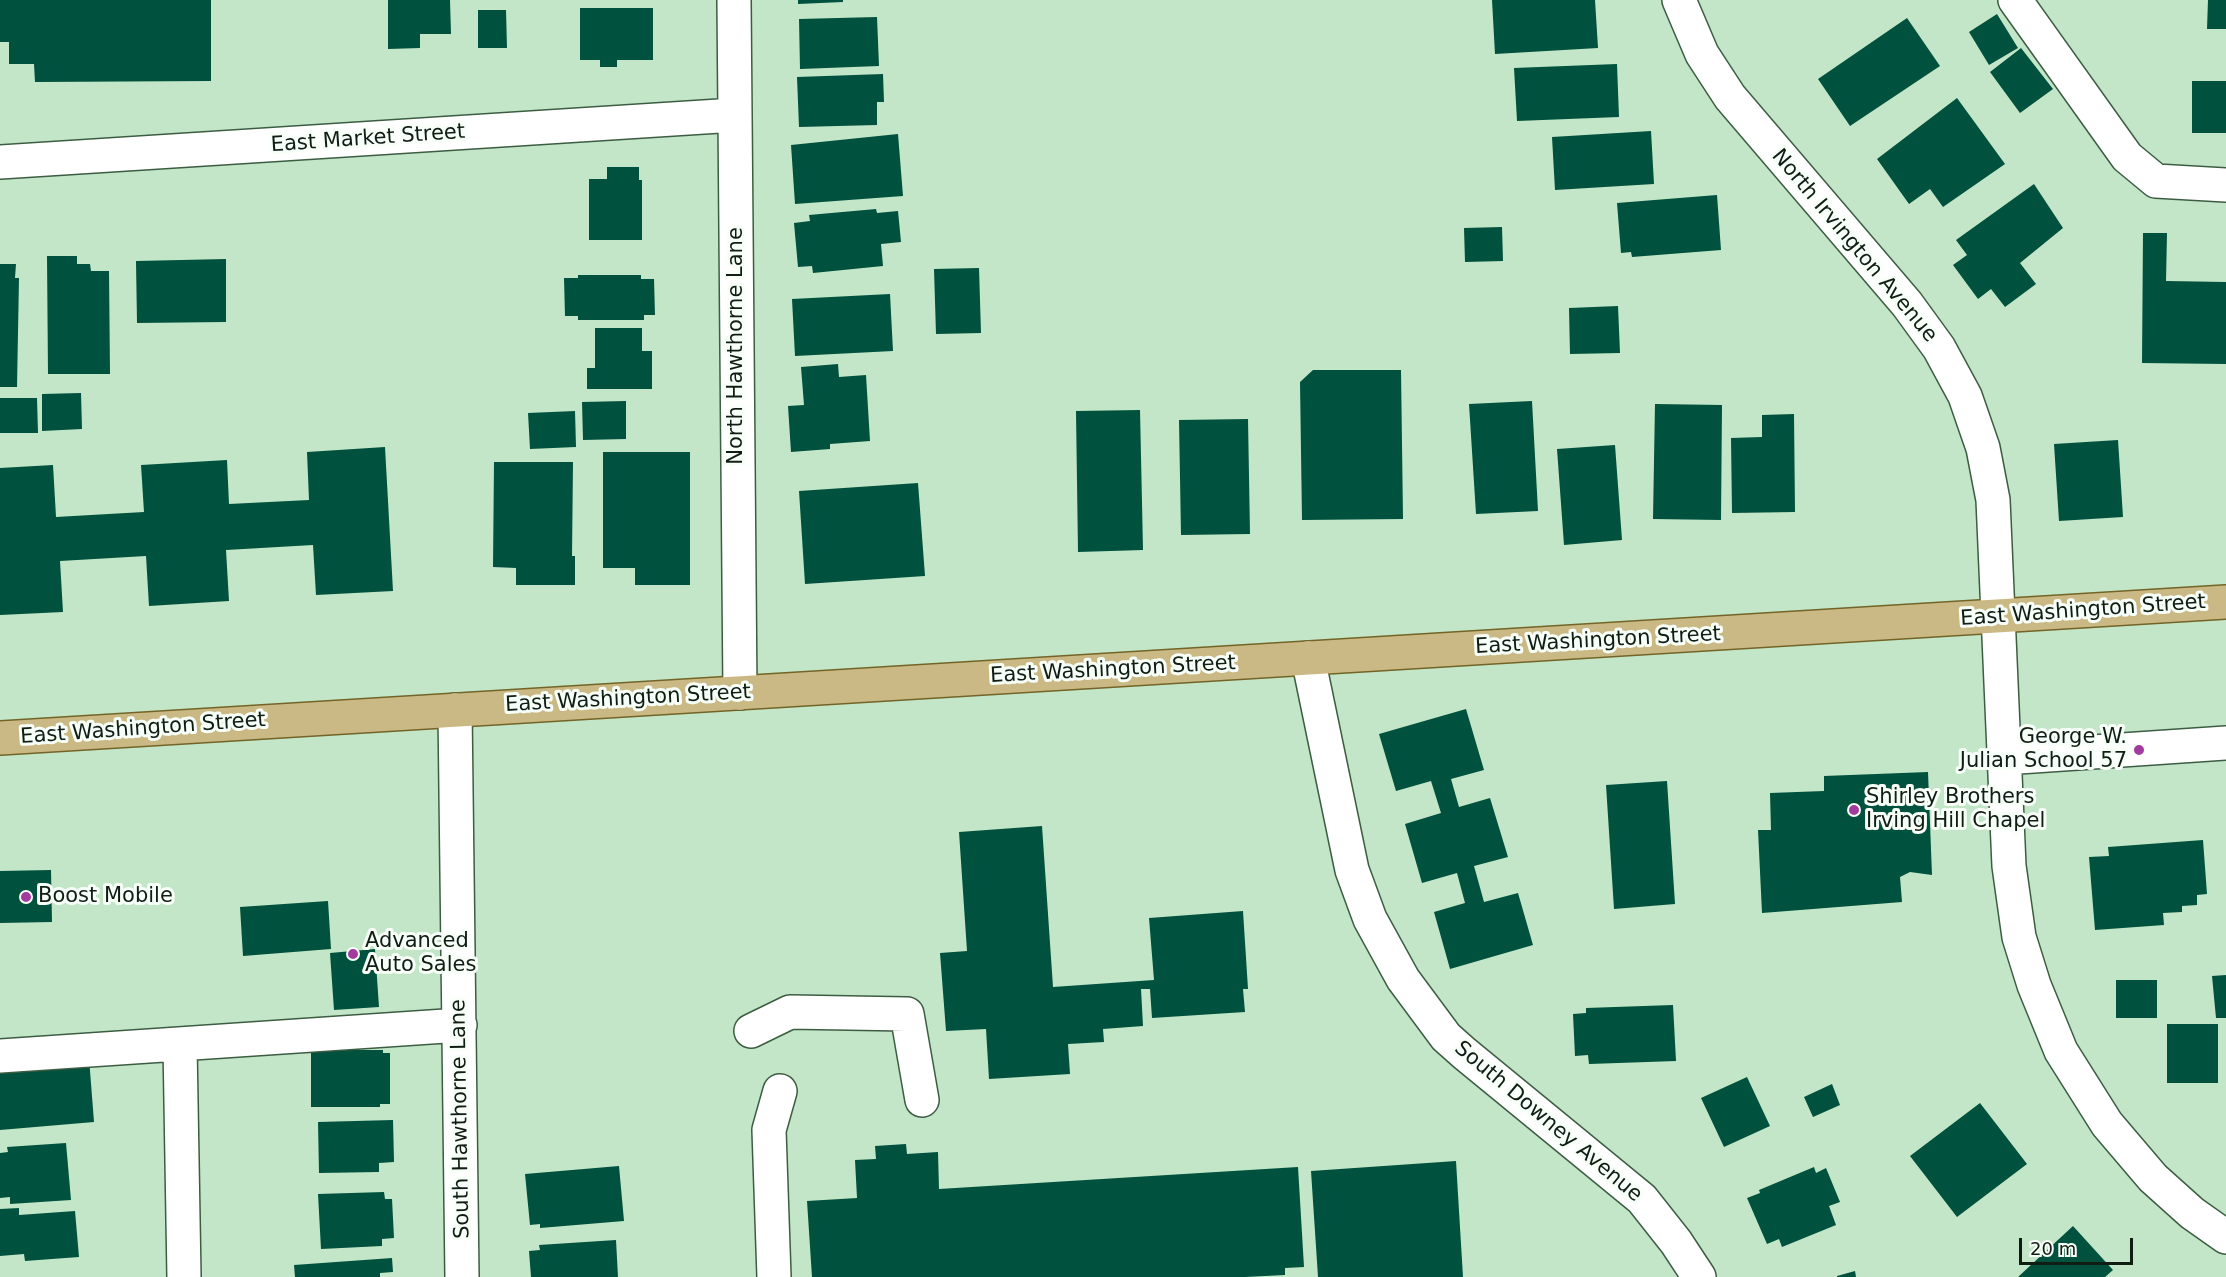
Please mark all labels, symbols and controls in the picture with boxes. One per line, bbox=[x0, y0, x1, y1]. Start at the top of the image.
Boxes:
street label: East Market Street bbox=[270, 120, 466, 158]
street label: North Irvington Avenue bbox=[1766, 144, 1942, 348]
street label: North Hawthorne Lane bbox=[724, 227, 750, 465]
street label: East Washington Street bbox=[1959, 590, 2207, 632]
street label: East Washington Street bbox=[1475, 622, 1721, 660]
street label: East Washington Street bbox=[990, 651, 1236, 689]
street label: East Washington Street bbox=[505, 680, 751, 718]
street label: East Washington Street bbox=[19, 708, 267, 750]
place label: George W. Julian School 57 bbox=[1960, 725, 2127, 775]
marker: George W. Julian School 57 bbox=[2132, 743, 2146, 757]
place label: Shirley Brothers Irving Hill Chapel bbox=[1866, 785, 2045, 835]
marker: Shirley Brothers Irving Hill Chapel bbox=[1847, 803, 1861, 817]
place label: Boost Mobile bbox=[38, 884, 173, 910]
marker: Boost Mobile bbox=[19, 890, 33, 904]
place label: Advanced Auto Sales bbox=[365, 929, 476, 979]
marker: Advanced Auto Sales bbox=[346, 947, 360, 961]
street label: South Hawthorne Lane bbox=[446, 999, 476, 1239]
street label: South Downey Avenue bbox=[1449, 1036, 1647, 1208]
scale bar bbox=[2022, 1226, 2136, 1264]
text: 20 m bbox=[2030, 1238, 2076, 1259]

